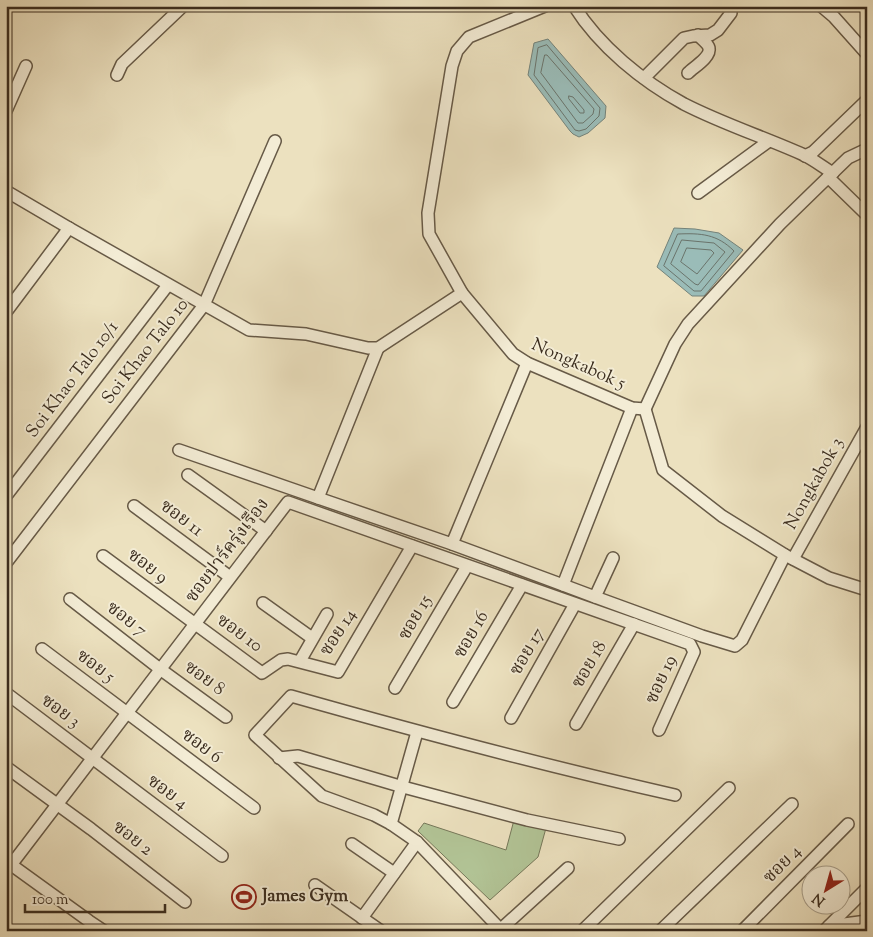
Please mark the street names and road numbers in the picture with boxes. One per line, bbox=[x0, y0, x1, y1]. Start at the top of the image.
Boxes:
street label: Soi Khao Talo 10 bbox=[96, 293, 196, 411]
street label: Soi Khao Talo 10/1 bbox=[20, 316, 126, 444]
street label: Nongkabok 5 bbox=[527, 333, 629, 397]
street label: Nongkabok 3 bbox=[779, 433, 851, 535]
street label: ซอยปาร์ครุ่งเรือง bbox=[180, 493, 276, 609]
street label: ซอย 11 bbox=[154, 494, 208, 544]
street label: ซอย 9 bbox=[121, 543, 173, 591]
street label: ซอย 15 bbox=[393, 591, 439, 645]
street label: ซอย 7 bbox=[100, 596, 152, 644]
street label: ซอย 14 bbox=[314, 604, 364, 662]
street label: ซอย 16 bbox=[448, 606, 496, 664]
street label: ซอย 10 bbox=[211, 608, 267, 660]
street label: ซอย 17 bbox=[504, 623, 552, 681]
street label: ซอย 18 bbox=[566, 636, 614, 694]
street label: ซอย 5 bbox=[70, 644, 120, 690]
street label: ซอย 19 bbox=[640, 651, 684, 708]
street label: ซอย 8 bbox=[178, 655, 230, 703]
street label: ซอย 3 bbox=[35, 689, 85, 735]
street label: ซอย 6 bbox=[175, 723, 227, 771]
street label: ซอย 4 bbox=[141, 769, 193, 817]
street label: ซอย 2 bbox=[107, 815, 158, 863]
street label: ซอย 4 bbox=[758, 840, 808, 890]

